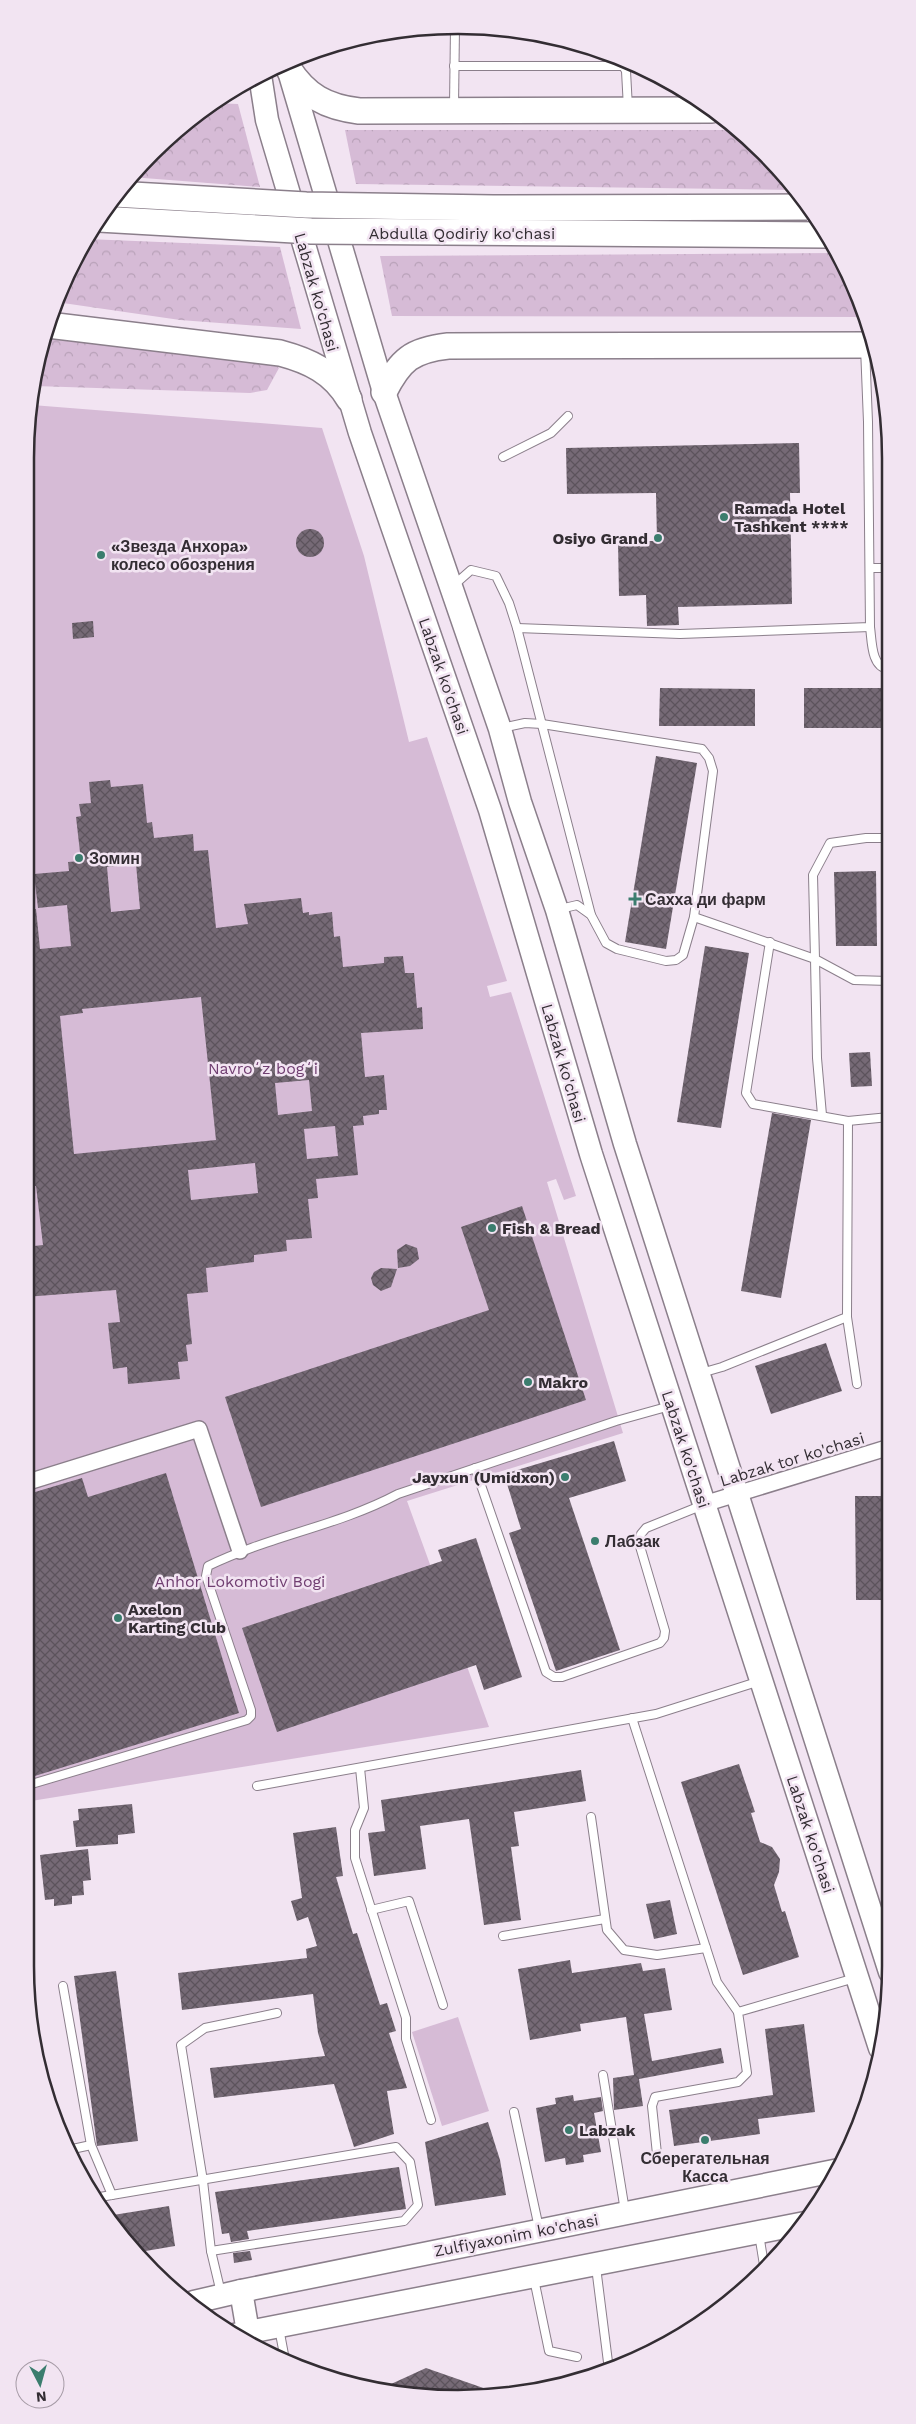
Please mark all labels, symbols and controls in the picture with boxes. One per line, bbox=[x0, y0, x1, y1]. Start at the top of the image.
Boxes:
street label: Abdulla Qodiriy ko'chasi bbox=[369, 224, 555, 243]
street label: Labzak ko'chasi bbox=[291, 231, 343, 354]
place label: Ramada Hotel Tashkent **** bbox=[734, 499, 849, 536]
marker: Ramada Hotel Tashkent **** bbox=[718, 511, 730, 523]
place label: Osiyo Grand bbox=[552, 529, 648, 548]
marker: Osiyo Grand bbox=[652, 532, 664, 544]
place label: «Звезда Анхора» колесо обозрения bbox=[111, 537, 255, 574]
marker: «Звезда Анхора» колесо обозрения bbox=[95, 549, 107, 561]
street label: Labzak ko'chasi bbox=[415, 615, 472, 737]
place label: Зомин bbox=[89, 849, 140, 868]
marker: Зомин bbox=[73, 852, 85, 864]
place label: Сахха ди фарм bbox=[645, 890, 766, 909]
marker: Сахха ди фарм bbox=[629, 893, 641, 905]
street label: Labzak ko'chasi bbox=[538, 1002, 590, 1125]
park label: Navroʻz bogʻi bbox=[208, 1059, 318, 1078]
place label: Fish & Bread bbox=[502, 1219, 601, 1238]
marker: Fish & Bread bbox=[486, 1222, 498, 1234]
place label: Makro bbox=[538, 1373, 589, 1392]
marker: Makro bbox=[522, 1376, 534, 1388]
street label: Labzak ko'chasi bbox=[658, 1388, 713, 1510]
street label: Labzak tor ko'chasi bbox=[718, 1428, 867, 1490]
place label: Jayxun (Umidxon) bbox=[412, 1468, 555, 1487]
marker: Jayxun (Umidxon) bbox=[559, 1471, 571, 1483]
place label: Лабзак bbox=[605, 1532, 661, 1551]
marker: Лабзак bbox=[589, 1535, 601, 1547]
park label: Anhor Lokomotiv Bogi bbox=[155, 1572, 325, 1591]
place label: Axelon Karting Club bbox=[128, 1600, 226, 1637]
marker: Axelon Karting Club bbox=[112, 1612, 124, 1624]
street label: Labzak ko'chasi bbox=[783, 1773, 838, 1895]
place label: Labzak bbox=[579, 2121, 635, 2140]
marker: Labzak bbox=[563, 2124, 575, 2136]
marker: Сберегательная Касса bbox=[699, 2134, 711, 2146]
place label: Сберегательная Касса bbox=[641, 2149, 770, 2186]
street label: Zulfiyaxonim ko'chasi bbox=[432, 2210, 600, 2261]
north arrow bbox=[15, 2359, 65, 2409]
text: N bbox=[35, 2388, 47, 2405]

